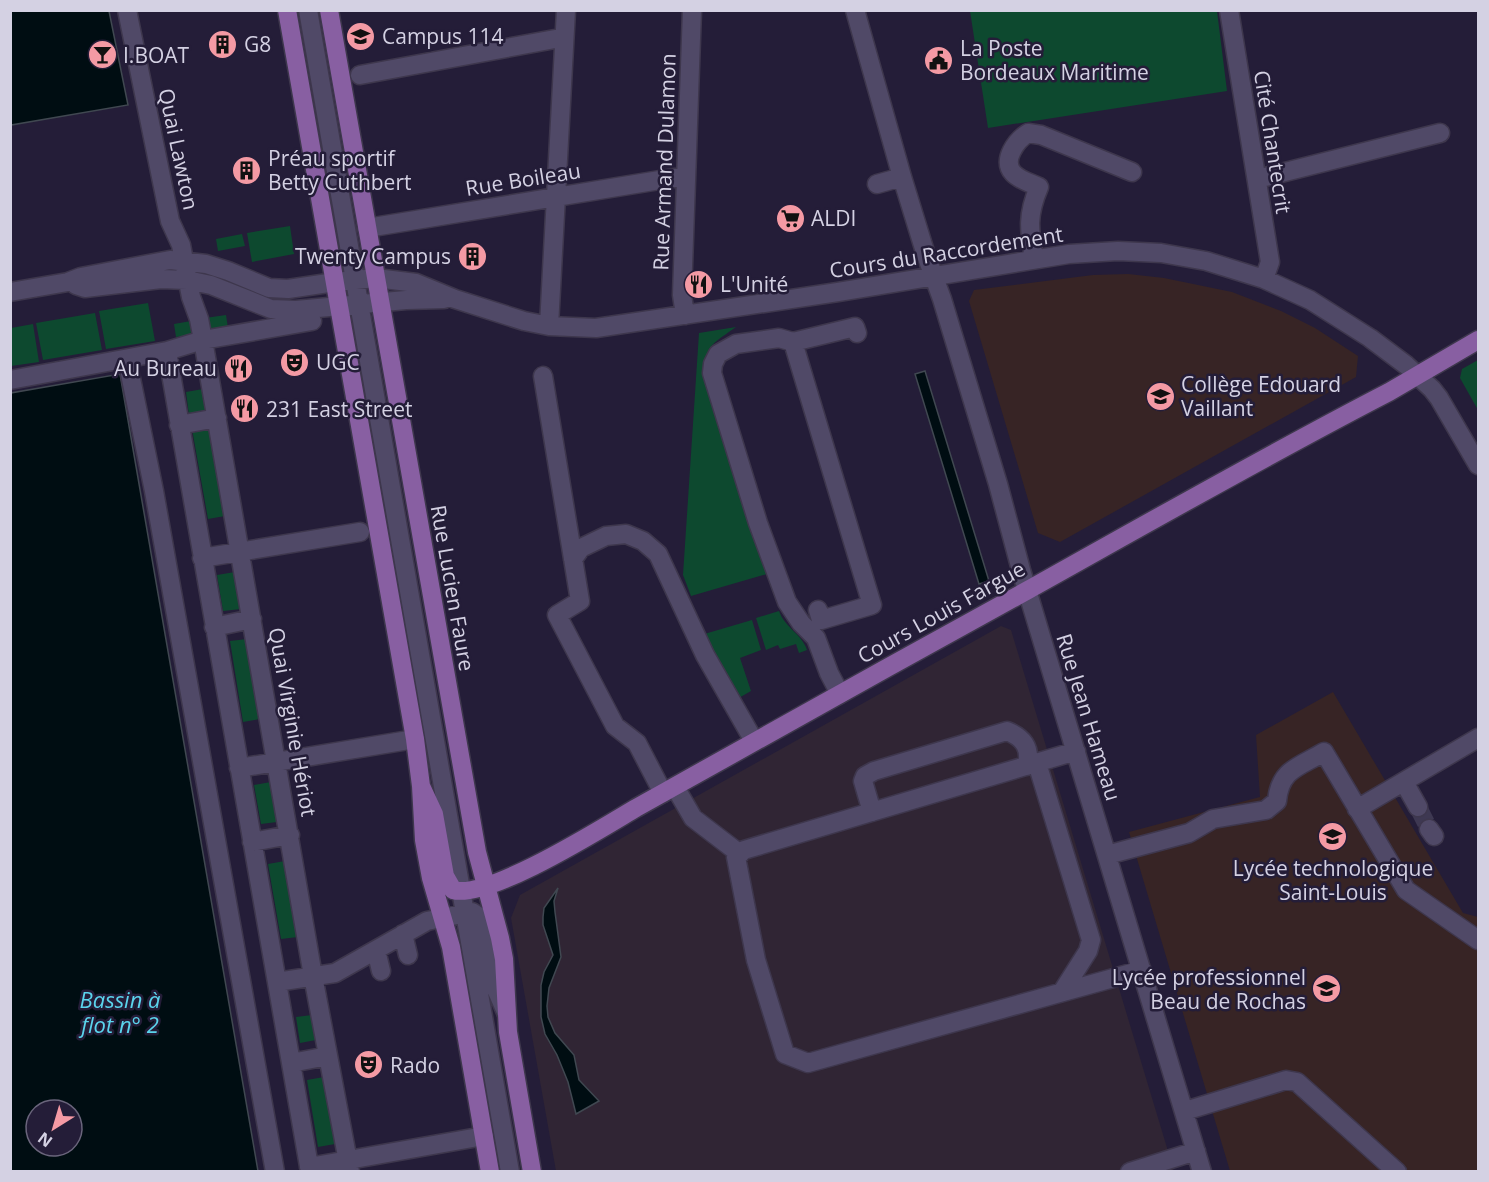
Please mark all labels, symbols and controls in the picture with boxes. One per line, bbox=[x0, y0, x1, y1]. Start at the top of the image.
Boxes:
school or university icon: Campus 114 bbox=[345, 20, 377, 52]
place label: Campus 114 bbox=[382, 22, 504, 50]
building icon: G8 bbox=[207, 28, 239, 60]
place label: G8 bbox=[244, 30, 271, 58]
place label: La Poste Bordeaux Maritime bbox=[960, 34, 1149, 86]
bar icon: I.BOAT bbox=[86, 39, 118, 71]
place label: I.BOAT bbox=[123, 41, 190, 69]
public building icon: La Poste Bordeaux Maritime bbox=[923, 44, 955, 76]
street label: Rue Armand Dulamon bbox=[646, 53, 682, 271]
street label: Cité Chantecrit bbox=[1248, 68, 1298, 216]
street label: Quai Lawton bbox=[152, 86, 206, 212]
place label: Préau sportif Betty Cuthbert bbox=[268, 144, 411, 196]
building icon: Préau sportif Betty Cuthbert bbox=[231, 154, 263, 186]
street label: Rue Boileau bbox=[463, 156, 583, 202]
supermarket icon: ALDI bbox=[774, 202, 806, 234]
place label: ALDI bbox=[811, 204, 856, 232]
street label: Cours du Raccordement bbox=[827, 220, 1065, 284]
building icon: Twenty Campus bbox=[456, 240, 488, 272]
place label: Twenty Campus bbox=[295, 242, 451, 270]
restaurant icon: L'Unité bbox=[683, 268, 715, 300]
place label: L'Unité bbox=[720, 270, 788, 298]
theatre icon: UGC bbox=[279, 346, 311, 378]
place label: UGC bbox=[316, 348, 360, 376]
restaurant icon: Au Bureau bbox=[222, 352, 254, 384]
place label: Au Bureau bbox=[114, 354, 217, 382]
place label: Collège Edouard Vaillant bbox=[1181, 370, 1341, 422]
school or university icon: Collège Edouard Vaillant bbox=[1144, 380, 1176, 412]
restaurant icon: 231 East Street bbox=[229, 393, 261, 425]
place label: 231 East Street bbox=[266, 395, 412, 423]
street label: Rue Lucien Faure bbox=[425, 503, 481, 673]
street label: Cours Louis Fargue bbox=[852, 554, 1030, 670]
street label: Quai Virginie Hériot bbox=[263, 625, 323, 819]
street label: Rue Jean Hameau bbox=[1050, 630, 1128, 804]
school or university icon: Lycée technologique Saint-Louis bbox=[1317, 821, 1349, 853]
place label: Lycée technologique Saint-Louis bbox=[1233, 854, 1433, 906]
place label: Lycée professionnel Beau de Rochas bbox=[1112, 963, 1306, 1015]
school or university icon: Lycée professionnel Beau de Rochas bbox=[1311, 973, 1343, 1005]
water label: Bassin à flot n° 2 bbox=[78, 984, 161, 1039]
theatre icon: Rado bbox=[353, 1049, 385, 1081]
place label: Rado bbox=[390, 1051, 440, 1079]
north arrow bbox=[24, 1098, 84, 1158]
text: N bbox=[33, 1127, 57, 1153]

